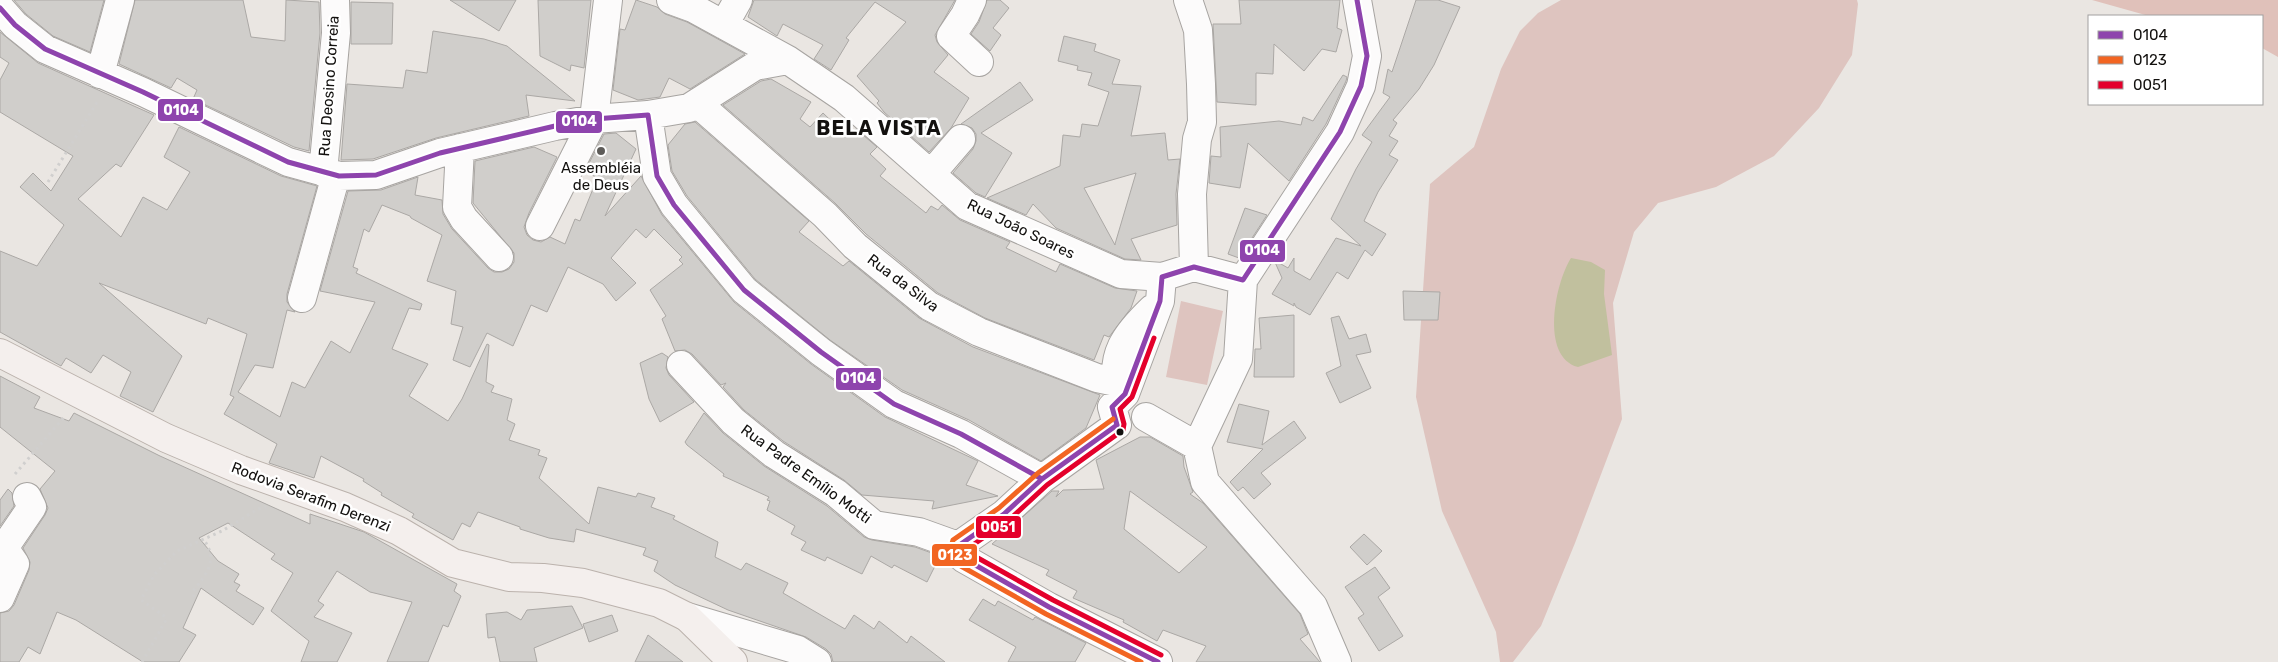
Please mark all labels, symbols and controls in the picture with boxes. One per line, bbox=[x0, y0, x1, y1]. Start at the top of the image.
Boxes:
street label: Rua Deosino Correia bbox=[315, 15, 343, 157]
legend bbox=[2088, 15, 2263, 105]
text: 0104 bbox=[2133, 26, 2168, 44]
text: 0123 bbox=[2133, 51, 2167, 69]
text: 0051 bbox=[2133, 76, 2167, 94]
line badge: 0104 bbox=[157, 98, 204, 122]
text: 0104 bbox=[163, 102, 199, 119]
line badge: 0104 bbox=[555, 110, 603, 134]
text: 0104 bbox=[561, 113, 597, 130]
district label: BELA VISTA bbox=[816, 116, 942, 140]
marker: Assembléia de Deus bbox=[595, 145, 607, 157]
place label: Assembléia de Deus bbox=[561, 159, 641, 194]
street label: Rua João Soares bbox=[964, 195, 1078, 263]
line badge: 0104 bbox=[1239, 239, 1286, 263]
text: 0104 bbox=[1244, 242, 1280, 259]
street label: Rua da Silva bbox=[864, 250, 942, 316]
line badge: 0104 bbox=[835, 367, 882, 391]
text: 0104 bbox=[840, 370, 876, 387]
street label: Rua Padre Emílio Motti bbox=[737, 421, 875, 527]
unlabelled marker bbox=[1115, 427, 1125, 437]
street label: Rodovia Serafim Derenzi bbox=[229, 458, 393, 536]
line badge: 0051 bbox=[975, 515, 1022, 539]
text: 0051 bbox=[981, 519, 1016, 536]
line badge: 0123 bbox=[931, 543, 978, 567]
text: 0123 bbox=[938, 547, 972, 564]

